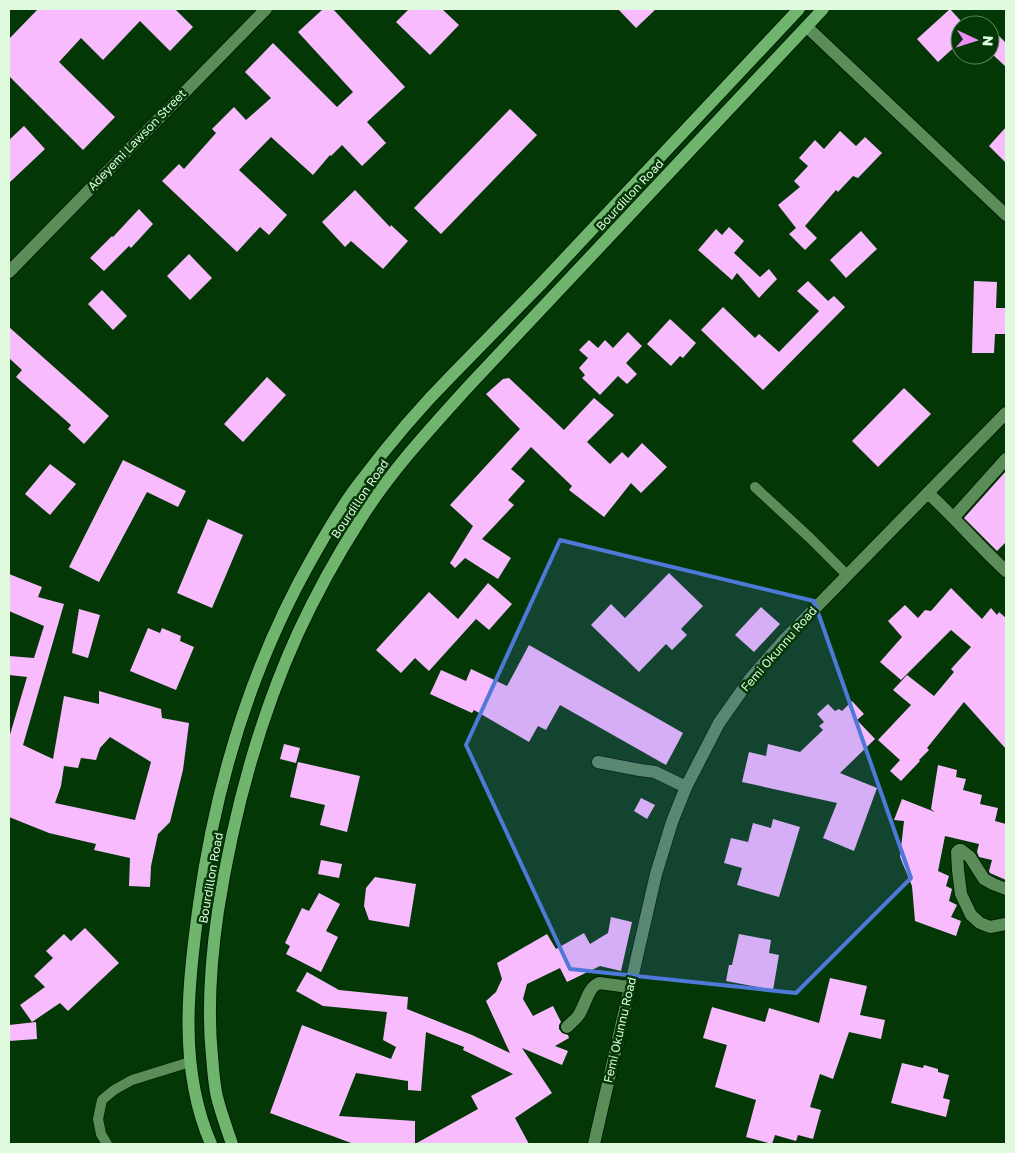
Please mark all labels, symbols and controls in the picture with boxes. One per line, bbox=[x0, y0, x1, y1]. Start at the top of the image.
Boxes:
north arrow bbox=[950, 15, 1000, 65]
text: N bbox=[980, 35, 997, 47]
street label: Adeyemi Lawson Street bbox=[84, 86, 189, 193]
street label: Bourdillon Road bbox=[593, 156, 667, 233]
street label: Bourdillon Road bbox=[328, 456, 392, 541]
street label: Femi Okunnu Road bbox=[737, 603, 820, 694]
street label: Bourdillon Road bbox=[195, 831, 226, 925]
street label: Femi Okunnu Road bbox=[600, 976, 639, 1084]

